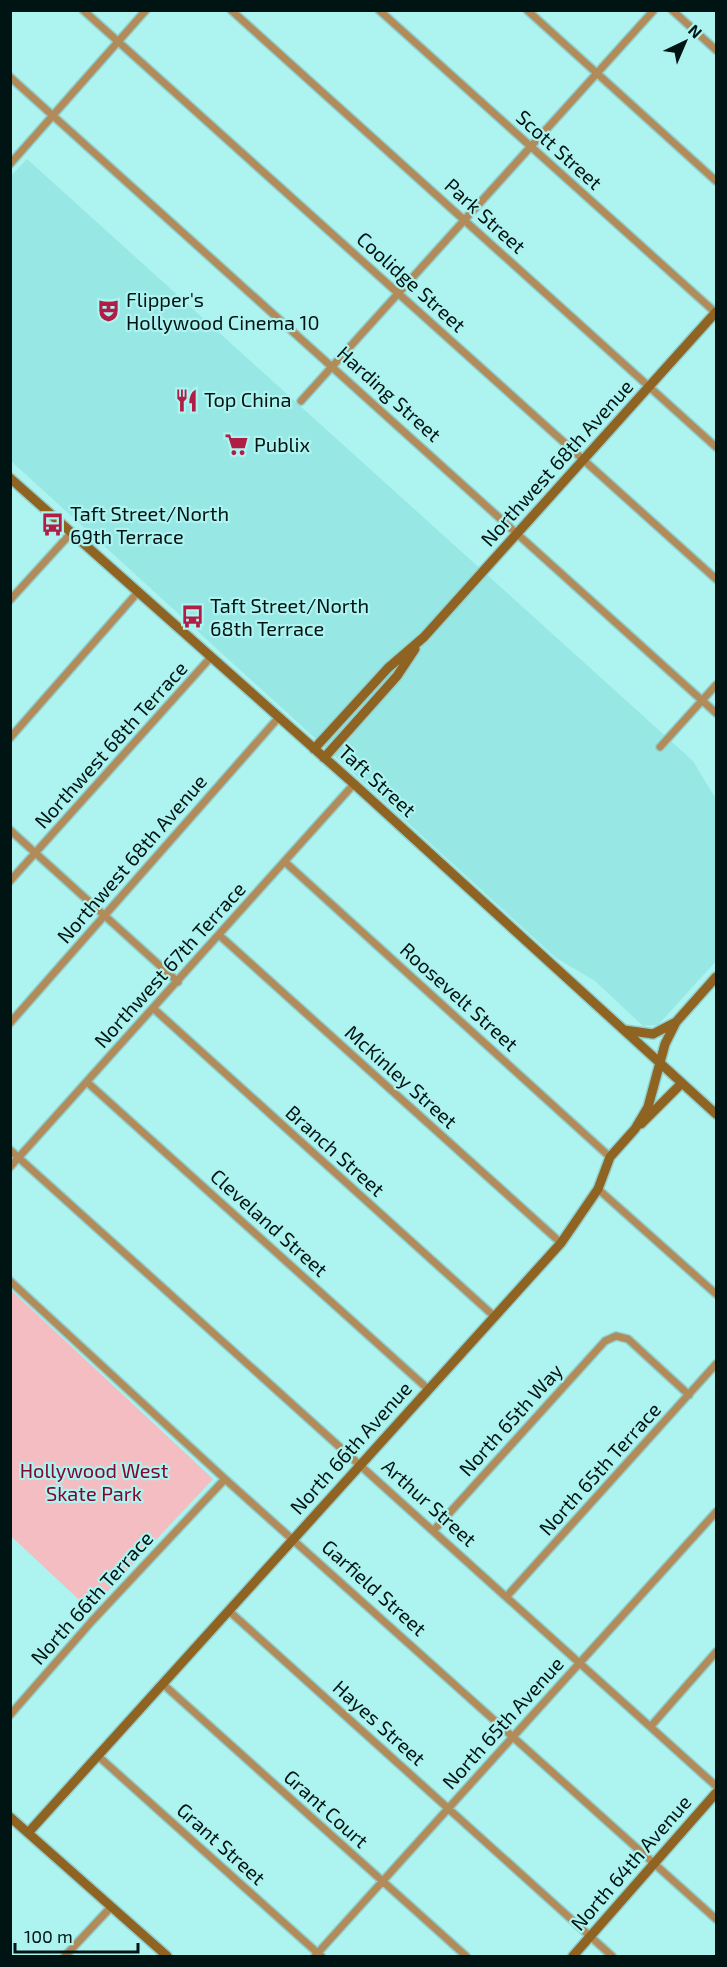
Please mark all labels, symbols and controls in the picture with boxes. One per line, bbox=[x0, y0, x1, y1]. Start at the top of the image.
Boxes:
north arrow bbox=[655, 12, 715, 72]
text: N bbox=[685, 20, 707, 42]
street label: Scott Street bbox=[512, 104, 608, 194]
street label: Park Street bbox=[440, 173, 531, 258]
street label: Coolidge Street bbox=[352, 226, 471, 337]
place label: Flipper's Hollywood Cinema 10 bbox=[126, 287, 320, 334]
theatre icon: Flipper's Hollywood Cinema 10 bbox=[95, 298, 121, 324]
street label: Harding Street bbox=[333, 340, 447, 446]
street label: Northwest 68th Avenue bbox=[475, 374, 637, 551]
restaurant icon: Top China bbox=[173, 387, 199, 413]
place label: Top China bbox=[204, 387, 291, 411]
supermarket icon: Publix bbox=[223, 432, 249, 458]
place label: Publix bbox=[254, 432, 310, 456]
place label: Taft Street/North 69th Terrace bbox=[70, 501, 229, 548]
bus stop icon: Taft Street/North 69th Terrace bbox=[39, 512, 65, 538]
place label: Taft Street/North 68th Terrace bbox=[210, 593, 369, 640]
bus stop icon: Taft Street/North 68th Terrace bbox=[179, 604, 205, 630]
street label: Northwest 68th Terrace bbox=[29, 656, 192, 833]
street label: Taft Street bbox=[334, 739, 422, 822]
street label: Northwest 68th Avenue bbox=[51, 769, 211, 948]
street label: Northwest 67th Terrace bbox=[89, 877, 250, 1052]
street label: Roosevelt Street bbox=[396, 937, 524, 1056]
street label: McKinley Street bbox=[341, 1020, 463, 1133]
street label: Branch Street bbox=[281, 1100, 390, 1201]
street label: Cleveland Street bbox=[206, 1163, 333, 1281]
street label: North 65th Way bbox=[453, 1358, 567, 1481]
street label: North 66th Avenue bbox=[284, 1376, 416, 1519]
street label: North 65th Terrace bbox=[533, 1397, 665, 1540]
street label: Arthur Street bbox=[378, 1454, 482, 1551]
park label: Hollywood West Skate Park bbox=[20, 1458, 169, 1505]
street label: North 66th Terrace bbox=[25, 1526, 157, 1669]
street label: Garfield Street bbox=[318, 1534, 432, 1641]
street label: North 65th Avenue bbox=[437, 1651, 568, 1793]
street label: Hayes Street bbox=[329, 1675, 431, 1770]
street label: Grant Court bbox=[280, 1764, 374, 1853]
street label: North 64th Avenue bbox=[565, 1790, 695, 1935]
street label: Grant Street bbox=[172, 1797, 271, 1890]
scale bar bbox=[15, 1916, 138, 1954]
text: 100 m bbox=[24, 1925, 73, 1947]

